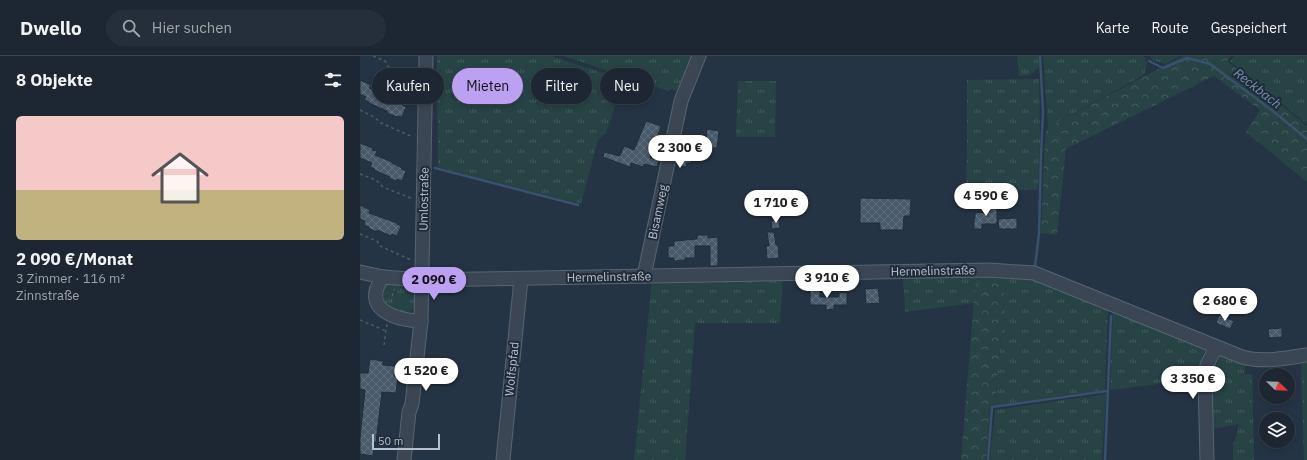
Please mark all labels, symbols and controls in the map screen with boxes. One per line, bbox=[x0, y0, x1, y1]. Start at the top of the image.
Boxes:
search box bbox=[106, 10, 386, 46]
text: Dwello bbox=[20, 16, 82, 40]
icon: search bbox=[120, 17, 142, 39]
text: Hier suchen bbox=[152, 18, 232, 37]
text: Karte bbox=[1096, 19, 1130, 37]
text: Route bbox=[1152, 19, 1189, 37]
text: Gespeichert bbox=[1211, 19, 1287, 37]
water label: Reckbach bbox=[1230, 64, 1285, 112]
chip: Kaufen bbox=[372, 68, 444, 104]
chip: Mieten bbox=[452, 68, 523, 104]
chip: Filter bbox=[531, 68, 592, 104]
chip: Neu bbox=[600, 68, 654, 104]
text: 8 Objekte bbox=[16, 69, 93, 91]
icon: filters bbox=[322, 69, 344, 91]
pin: 2 300 € bbox=[643, 135, 717, 169]
text: 2 300 € bbox=[657, 139, 703, 156]
icon: home bbox=[144, 142, 216, 214]
street label: Umlostraße bbox=[415, 167, 432, 231]
street label: Bisamweg bbox=[644, 183, 671, 241]
pin: 4 590 € bbox=[949, 183, 1023, 217]
text: 4 590 € bbox=[963, 187, 1009, 204]
pin: 1 710 € bbox=[739, 190, 813, 224]
text: 1 710 € bbox=[753, 194, 799, 211]
text: 2 090 €/Monat bbox=[16, 248, 133, 270]
street label: Hermelinstraße bbox=[891, 262, 976, 279]
pin: 3 910 € bbox=[790, 265, 864, 299]
pin: 2 090 € bbox=[397, 267, 471, 301]
street label: Hermelinstraße bbox=[567, 268, 652, 285]
text: 3 910 € bbox=[804, 269, 850, 286]
text: 3 Zimmer · 116 m² bbox=[16, 270, 125, 287]
text: 2 090 € bbox=[411, 271, 457, 288]
text: Zinnstraße bbox=[16, 287, 79, 304]
pin: 2 680 € bbox=[1188, 288, 1262, 322]
text: 2 680 € bbox=[1202, 292, 1248, 309]
street label: Wolfspfad bbox=[501, 341, 522, 397]
pin: 1 520 € bbox=[389, 358, 463, 392]
text: 1 520 € bbox=[403, 362, 449, 379]
pin: 3 350 € bbox=[1156, 366, 1230, 400]
north arrow bbox=[1259, 368, 1295, 404]
map controls bbox=[1259, 368, 1295, 448]
text: 3 350 € bbox=[1170, 370, 1216, 387]
button: layers bbox=[1259, 412, 1295, 448]
scale bar bbox=[372, 432, 440, 451]
text: 50 m bbox=[378, 434, 403, 448]

